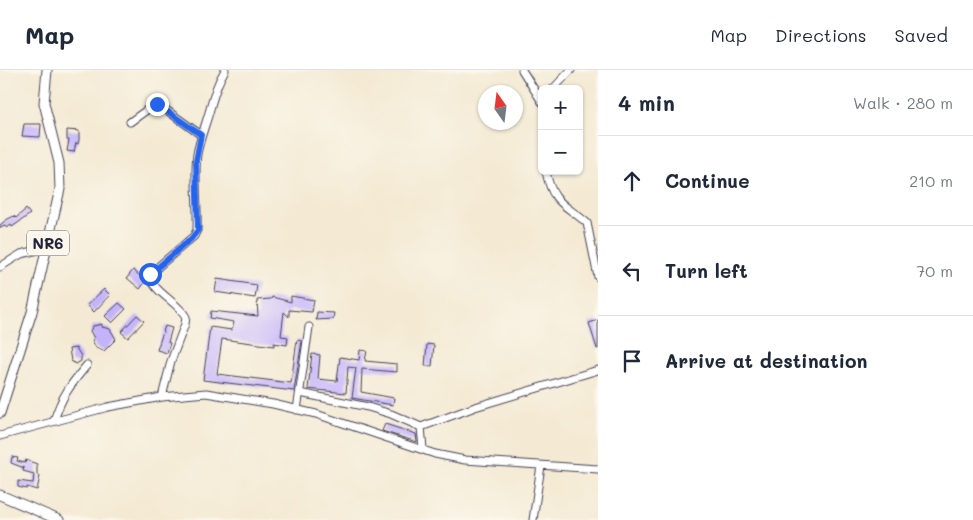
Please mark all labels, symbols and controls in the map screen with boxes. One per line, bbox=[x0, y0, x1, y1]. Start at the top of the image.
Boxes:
text: Map bbox=[25, 19, 74, 50]
text: Map bbox=[710, 23, 747, 47]
text: Directions bbox=[775, 23, 867, 47]
text: Saved bbox=[895, 23, 948, 47]
north arrow bbox=[478, 85, 523, 130]
map controls bbox=[538, 85, 583, 175]
button: + bbox=[538, 85, 583, 130]
text: 4 min bbox=[618, 89, 675, 116]
text: Walk · 280 m bbox=[853, 92, 953, 113]
route end bbox=[146, 93, 169, 116]
button: − bbox=[538, 130, 583, 175]
icon: ahead bbox=[618, 167, 646, 195]
text: Continue bbox=[665, 168, 750, 193]
text: 210 m bbox=[909, 170, 953, 191]
road number: NR6 bbox=[27, 230, 69, 256]
icon: left bbox=[618, 257, 646, 285]
text: Turn left bbox=[665, 258, 748, 283]
text: 70 m bbox=[916, 260, 953, 281]
route start bbox=[139, 263, 162, 286]
icon: arrive bbox=[618, 347, 646, 375]
text: Arrive at destination bbox=[665, 348, 868, 373]

